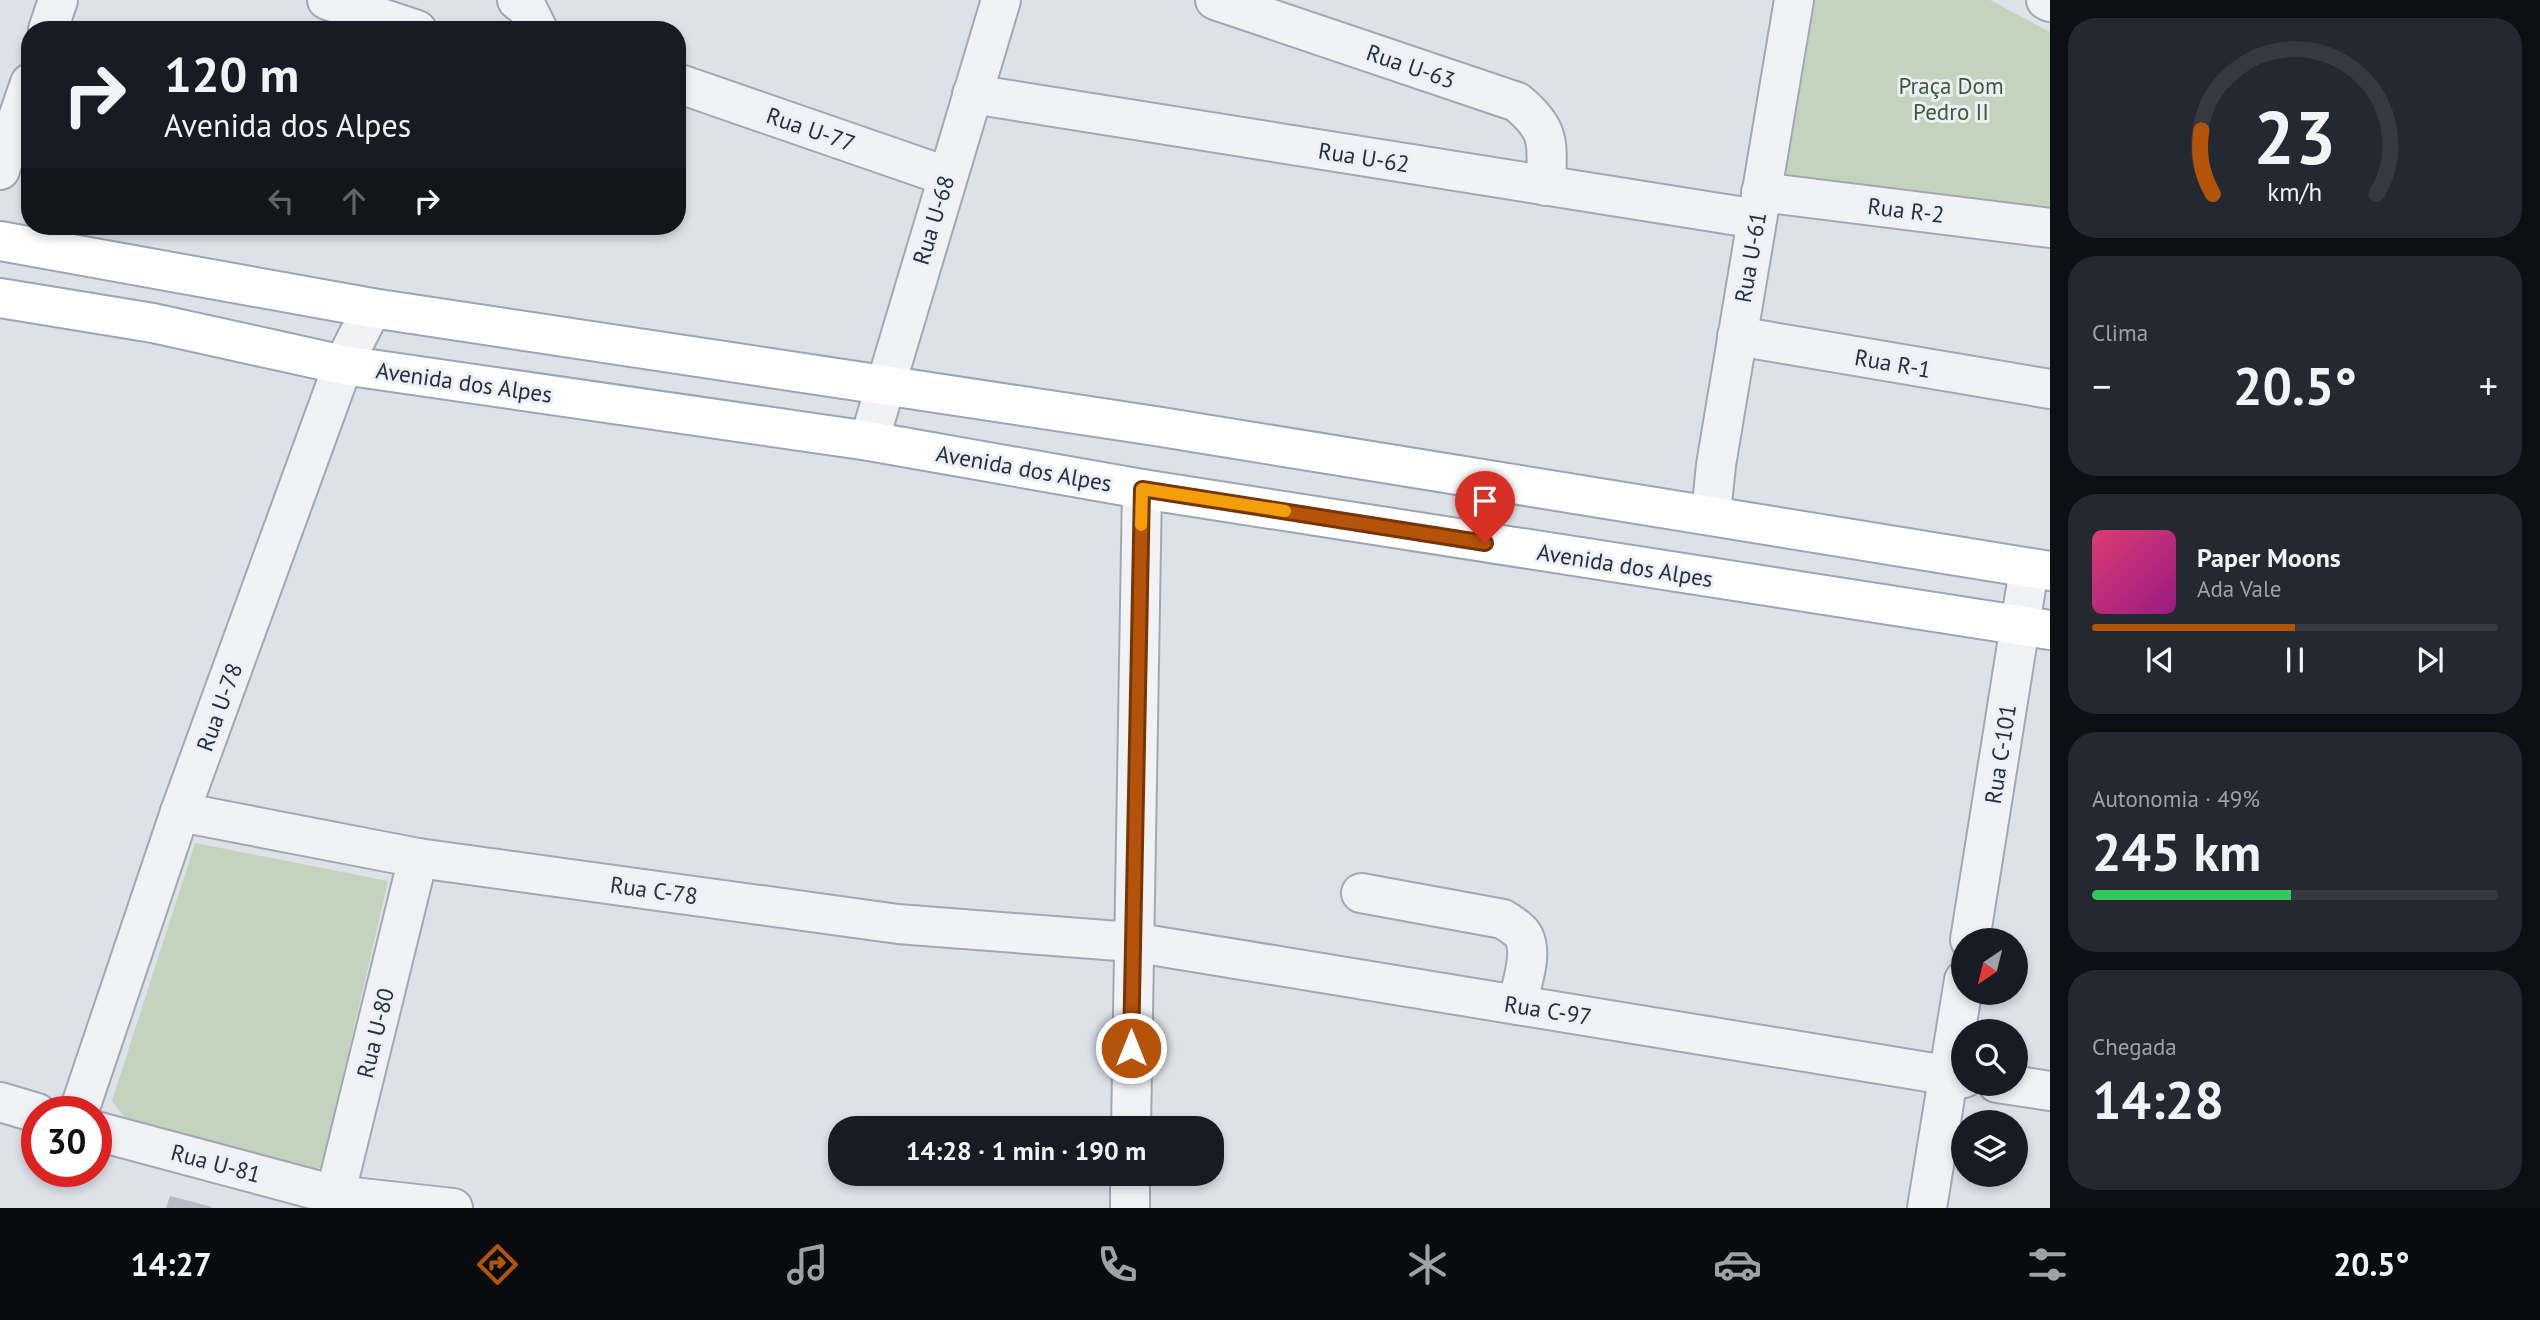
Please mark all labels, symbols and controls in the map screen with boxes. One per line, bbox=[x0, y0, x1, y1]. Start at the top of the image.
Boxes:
street label: Rua U-63 bbox=[1363, 37, 1459, 95]
text: 120 m bbox=[164, 42, 299, 106]
icon: right bbox=[49, 49, 140, 140]
park label: Praça Dom Pedro II bbox=[1898, 71, 2004, 126]
text: 23 bbox=[2254, 90, 2336, 184]
street label: Rua U-77 bbox=[763, 100, 859, 158]
text: Avenida dos Alpes bbox=[164, 104, 411, 146]
street label: Rua U-62 bbox=[1316, 136, 1412, 178]
street label: Rua U-68 bbox=[906, 172, 960, 268]
text: km/h bbox=[2268, 176, 2322, 208]
icon: left bbox=[262, 182, 300, 220]
icon: ahead bbox=[335, 182, 373, 220]
icon: right bbox=[408, 182, 446, 220]
street label: Rua R-2 bbox=[1866, 191, 1946, 229]
street label: Rua U-61 bbox=[1728, 209, 1772, 305]
text: Clima bbox=[2092, 318, 2148, 347]
street label: Rua R-1 bbox=[1853, 342, 1933, 384]
text: 20.5° bbox=[2233, 352, 2357, 419]
street label: Avenida dos Alpes bbox=[374, 355, 554, 409]
text: − bbox=[2092, 361, 2111, 410]
text: + bbox=[2479, 361, 2498, 410]
street label: Avenida dos Alpes bbox=[934, 438, 1114, 498]
pin bbox=[1455, 471, 1515, 543]
icon: arrive bbox=[1466, 482, 1504, 520]
street label: Avenida dos Alpes bbox=[1535, 537, 1715, 593]
text: Paper Moons bbox=[2197, 541, 2341, 574]
text: Ada Vale bbox=[2197, 574, 2281, 603]
icon: previous bbox=[2141, 641, 2179, 679]
icon: pause bbox=[2276, 641, 2314, 679]
icon: next bbox=[2411, 641, 2449, 679]
street label: Rua U-78 bbox=[190, 659, 248, 755]
street label: Rua C-101 bbox=[1978, 702, 2022, 806]
text: Autonomia · 49% bbox=[2092, 784, 2260, 813]
text: 245 km bbox=[2092, 818, 2261, 885]
street label: Rua C-78 bbox=[608, 870, 700, 910]
north arrow bbox=[1951, 928, 2028, 1004]
map controls bbox=[1951, 928, 2028, 1187]
street label: Rua U-80 bbox=[350, 985, 400, 1081]
street label: Rua C-97 bbox=[1502, 989, 1594, 1031]
position arrow bbox=[1094, 1011, 1168, 1085]
button: search bbox=[1951, 1019, 2028, 1096]
text: Chegada bbox=[2092, 1032, 2177, 1061]
text: 14:28 bbox=[2092, 1066, 2224, 1133]
speed limit sign: 30 bbox=[21, 1096, 112, 1187]
button: layers bbox=[1951, 1110, 2028, 1187]
text: 14:28 · 1 min · 190 m bbox=[906, 1134, 1146, 1167]
street label: Rua U-81 bbox=[168, 1137, 264, 1189]
icon: directions bbox=[473, 1240, 522, 1289]
icon: music bbox=[783, 1240, 832, 1289]
icon: phone bbox=[1093, 1240, 1142, 1289]
icon: climate bbox=[1403, 1240, 1452, 1289]
icon: car bbox=[1713, 1240, 1762, 1289]
icon: filters bbox=[2023, 1240, 2072, 1289]
text: 14:27 bbox=[131, 1243, 212, 1285]
text: 20.5° bbox=[2333, 1243, 2409, 1285]

